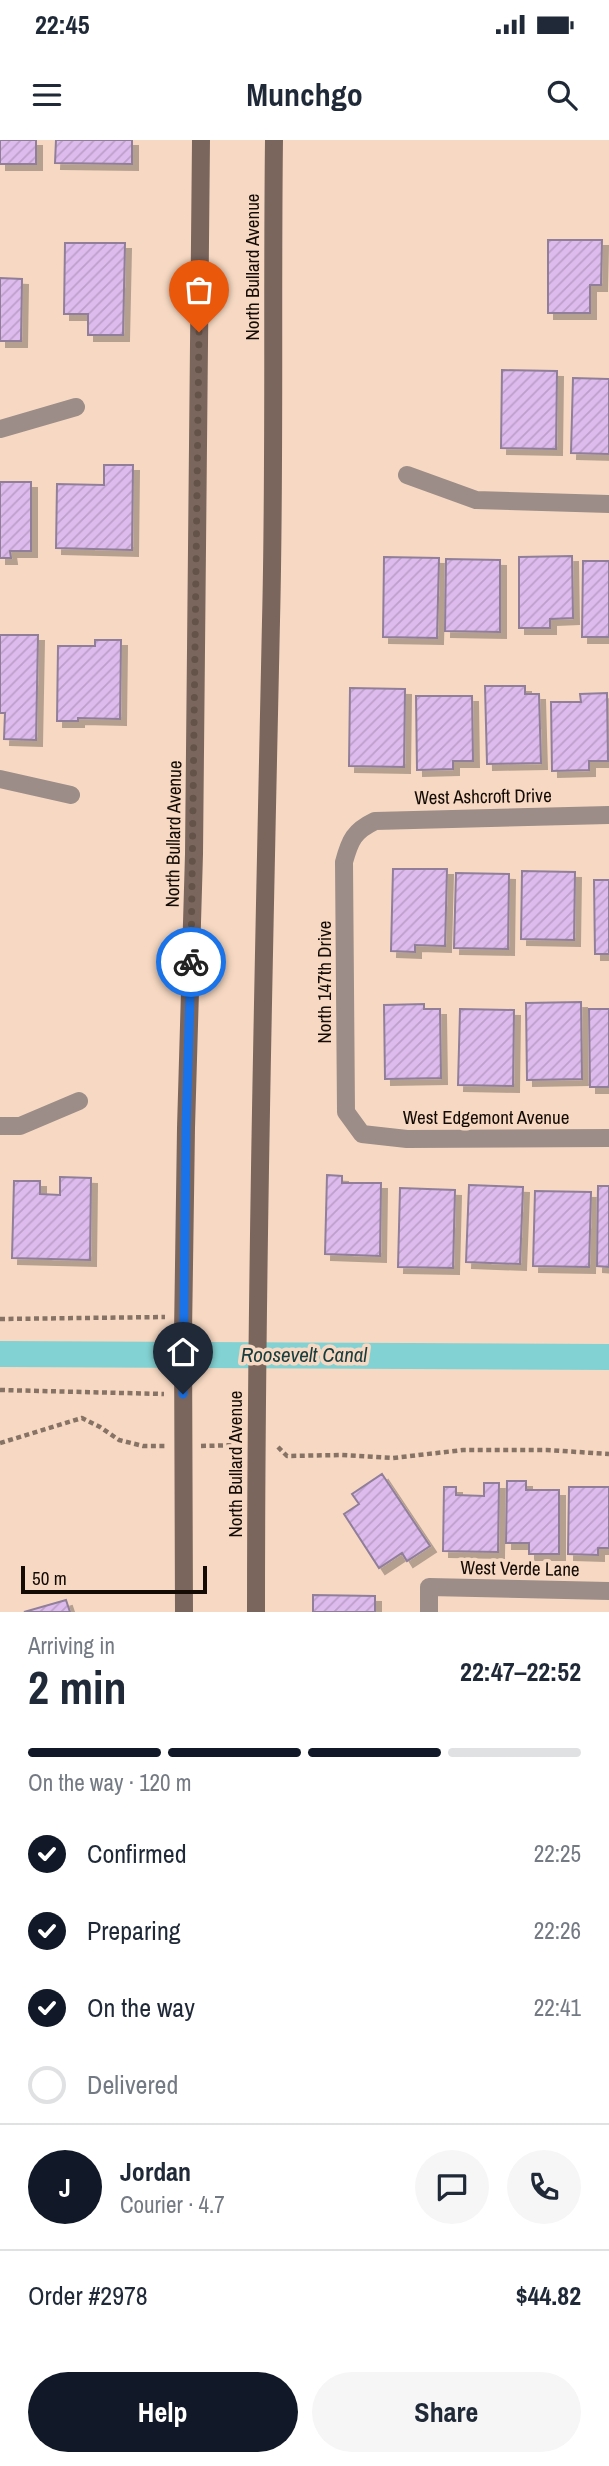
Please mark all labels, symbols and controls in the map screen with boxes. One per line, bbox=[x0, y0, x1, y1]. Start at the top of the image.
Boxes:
text: 22:45 bbox=[35, 7, 90, 42]
text: Munchgo bbox=[246, 73, 363, 116]
icon: menu bbox=[28, 76, 66, 114]
icon: search bbox=[543, 76, 581, 114]
street label: North Bullard Avenue bbox=[239, 194, 265, 340]
pin bbox=[169, 260, 229, 332]
icon: bag bbox=[180, 271, 218, 309]
street label: North Bullard Avenue bbox=[159, 760, 187, 908]
street label: West Ashcroft Drive bbox=[414, 782, 552, 810]
street label: North 147th Drive bbox=[311, 921, 337, 1043]
courier bbox=[156, 927, 226, 997]
icon: bike bbox=[172, 943, 210, 981]
street label: West Edgemont Avenue bbox=[403, 1104, 569, 1130]
pin bbox=[153, 1322, 213, 1394]
icon: home bbox=[164, 1333, 202, 1371]
water label: Roosevelt Canal bbox=[241, 1340, 368, 1369]
street label: North Bullard Avenue bbox=[222, 1391, 248, 1537]
street label: West Verde Lane bbox=[460, 1554, 580, 1582]
scale bar bbox=[21, 1563, 206, 1595]
text: 50 m bbox=[32, 1565, 67, 1591]
text: Arriving in bbox=[28, 1630, 115, 1661]
text: 22:47–22:52 bbox=[460, 1654, 581, 1689]
text: 2 min bbox=[28, 1656, 127, 1718]
text: On the way · 120 m bbox=[28, 1767, 192, 1798]
icon: check bbox=[28, 1835, 66, 1873]
text: Confirmed bbox=[87, 1836, 187, 1871]
text: 22:25 bbox=[534, 1838, 581, 1869]
icon: check bbox=[28, 1912, 66, 1950]
text: Preparing bbox=[87, 1913, 181, 1948]
text: 22:26 bbox=[534, 1915, 581, 1946]
icon: check bbox=[28, 1989, 66, 2027]
text: On the way bbox=[87, 1990, 195, 2025]
text: 22:41 bbox=[534, 1992, 581, 2023]
text: Delivered bbox=[87, 2067, 178, 2102]
button: chat bbox=[415, 2150, 489, 2224]
button: phone bbox=[507, 2150, 581, 2224]
text: Jordan bbox=[120, 2154, 191, 2189]
text: J bbox=[59, 2170, 71, 2205]
text: Courier · 4.7 bbox=[120, 2189, 225, 2220]
text: Order #2978 bbox=[28, 2278, 148, 2313]
text: $44.82 bbox=[516, 2278, 581, 2313]
button: Help bbox=[28, 2372, 298, 2452]
button: Share bbox=[312, 2372, 581, 2452]

